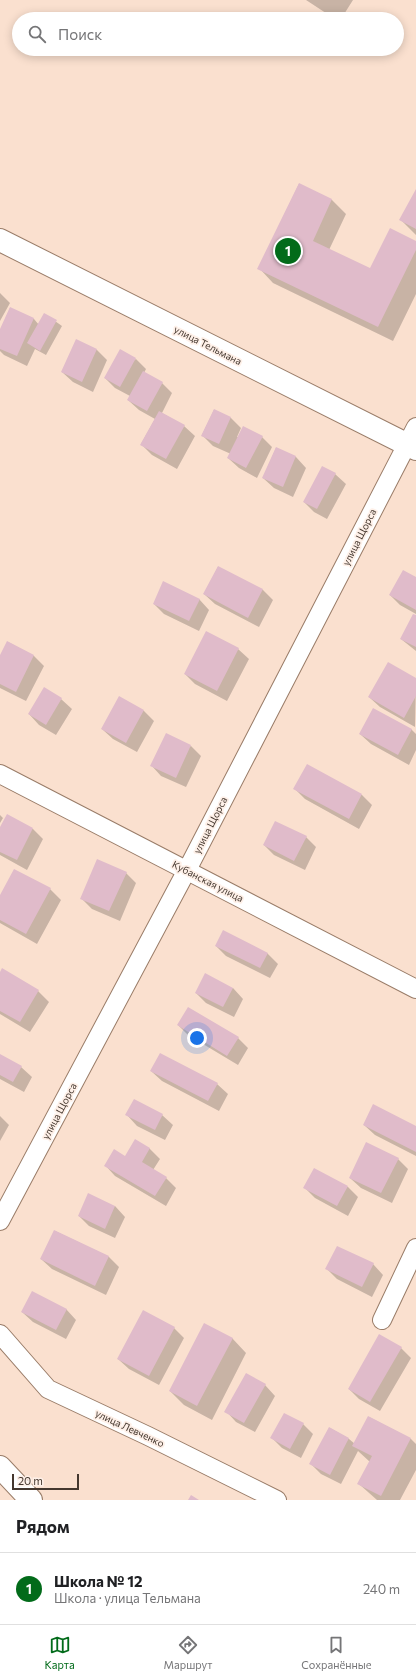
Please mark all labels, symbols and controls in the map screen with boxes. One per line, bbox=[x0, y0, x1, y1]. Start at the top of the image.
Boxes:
search box bbox=[12, 12, 404, 56]
icon: search bbox=[26, 23, 48, 45]
text: Поиск bbox=[58, 25, 102, 43]
pin: 1 bbox=[275, 236, 301, 266]
street label: улица Тельмана bbox=[172, 323, 244, 367]
street label: улица Щорса bbox=[340, 507, 378, 567]
street label: улица Щорса bbox=[191, 795, 229, 855]
street label: Кубанская улица bbox=[170, 858, 246, 904]
your location bbox=[187, 1028, 207, 1048]
street label: улица Щорса bbox=[39, 1081, 79, 1141]
street label: улица Левченко bbox=[94, 1407, 166, 1449]
scale bar bbox=[12, 1472, 79, 1491]
text: 20 m bbox=[18, 1474, 43, 1487]
text: Рядом bbox=[16, 1516, 70, 1537]
text: Школа № 12 bbox=[54, 1572, 143, 1590]
text: 1 bbox=[26, 1581, 32, 1597]
text: 240 m bbox=[363, 1581, 400, 1597]
text: Школа · улица Тельмана bbox=[54, 1590, 201, 1606]
tab: Карта bbox=[44, 1634, 75, 1671]
tab: Маршрут bbox=[164, 1634, 212, 1671]
tab: Сохранённые bbox=[301, 1634, 372, 1671]

